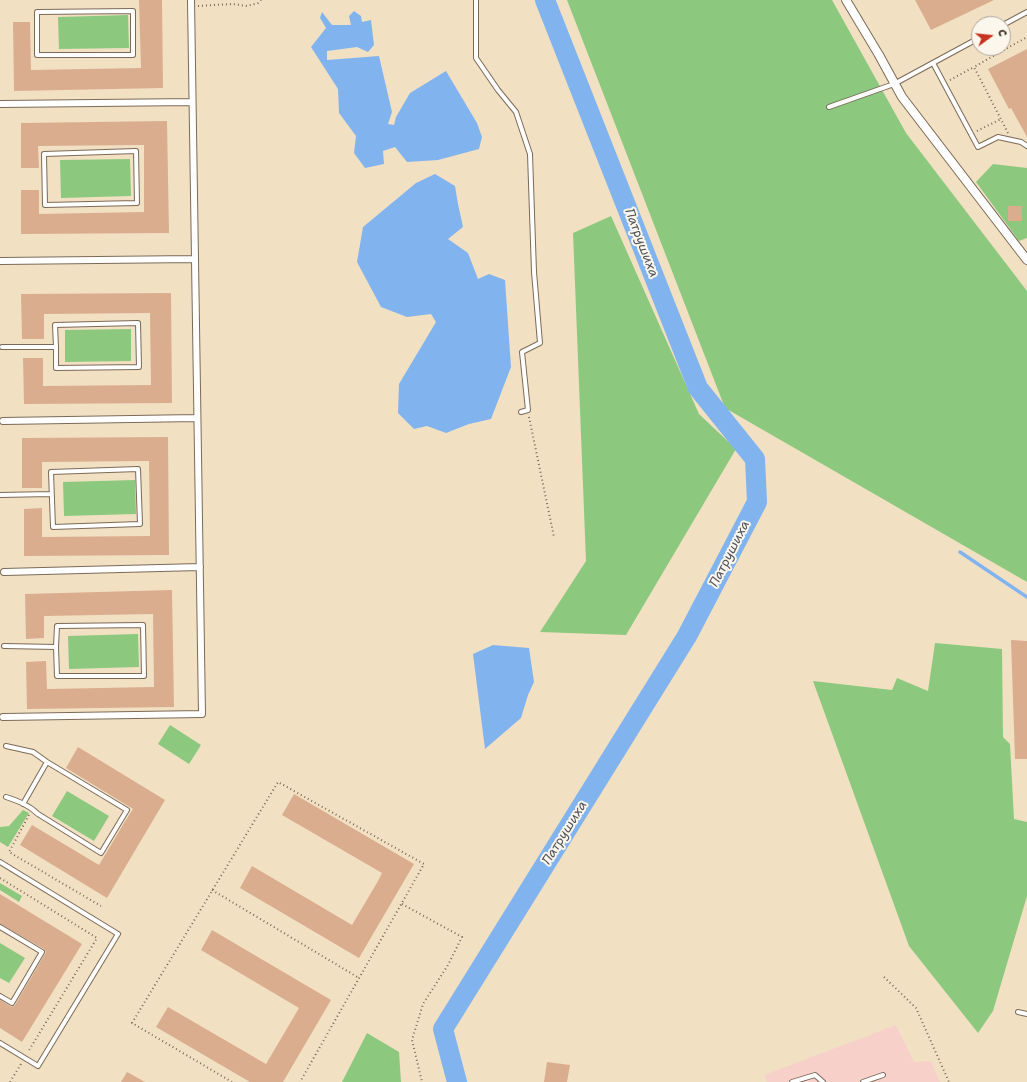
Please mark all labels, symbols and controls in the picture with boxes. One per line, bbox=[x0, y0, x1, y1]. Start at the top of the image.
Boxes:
north arrow bbox=[971, 16, 1011, 56]
text: С bbox=[994, 28, 1010, 38]
water label: Патрушиха bbox=[621, 206, 661, 280]
water label: Патрушиха bbox=[707, 518, 753, 590]
water label: Патрушиха bbox=[539, 798, 591, 868]

